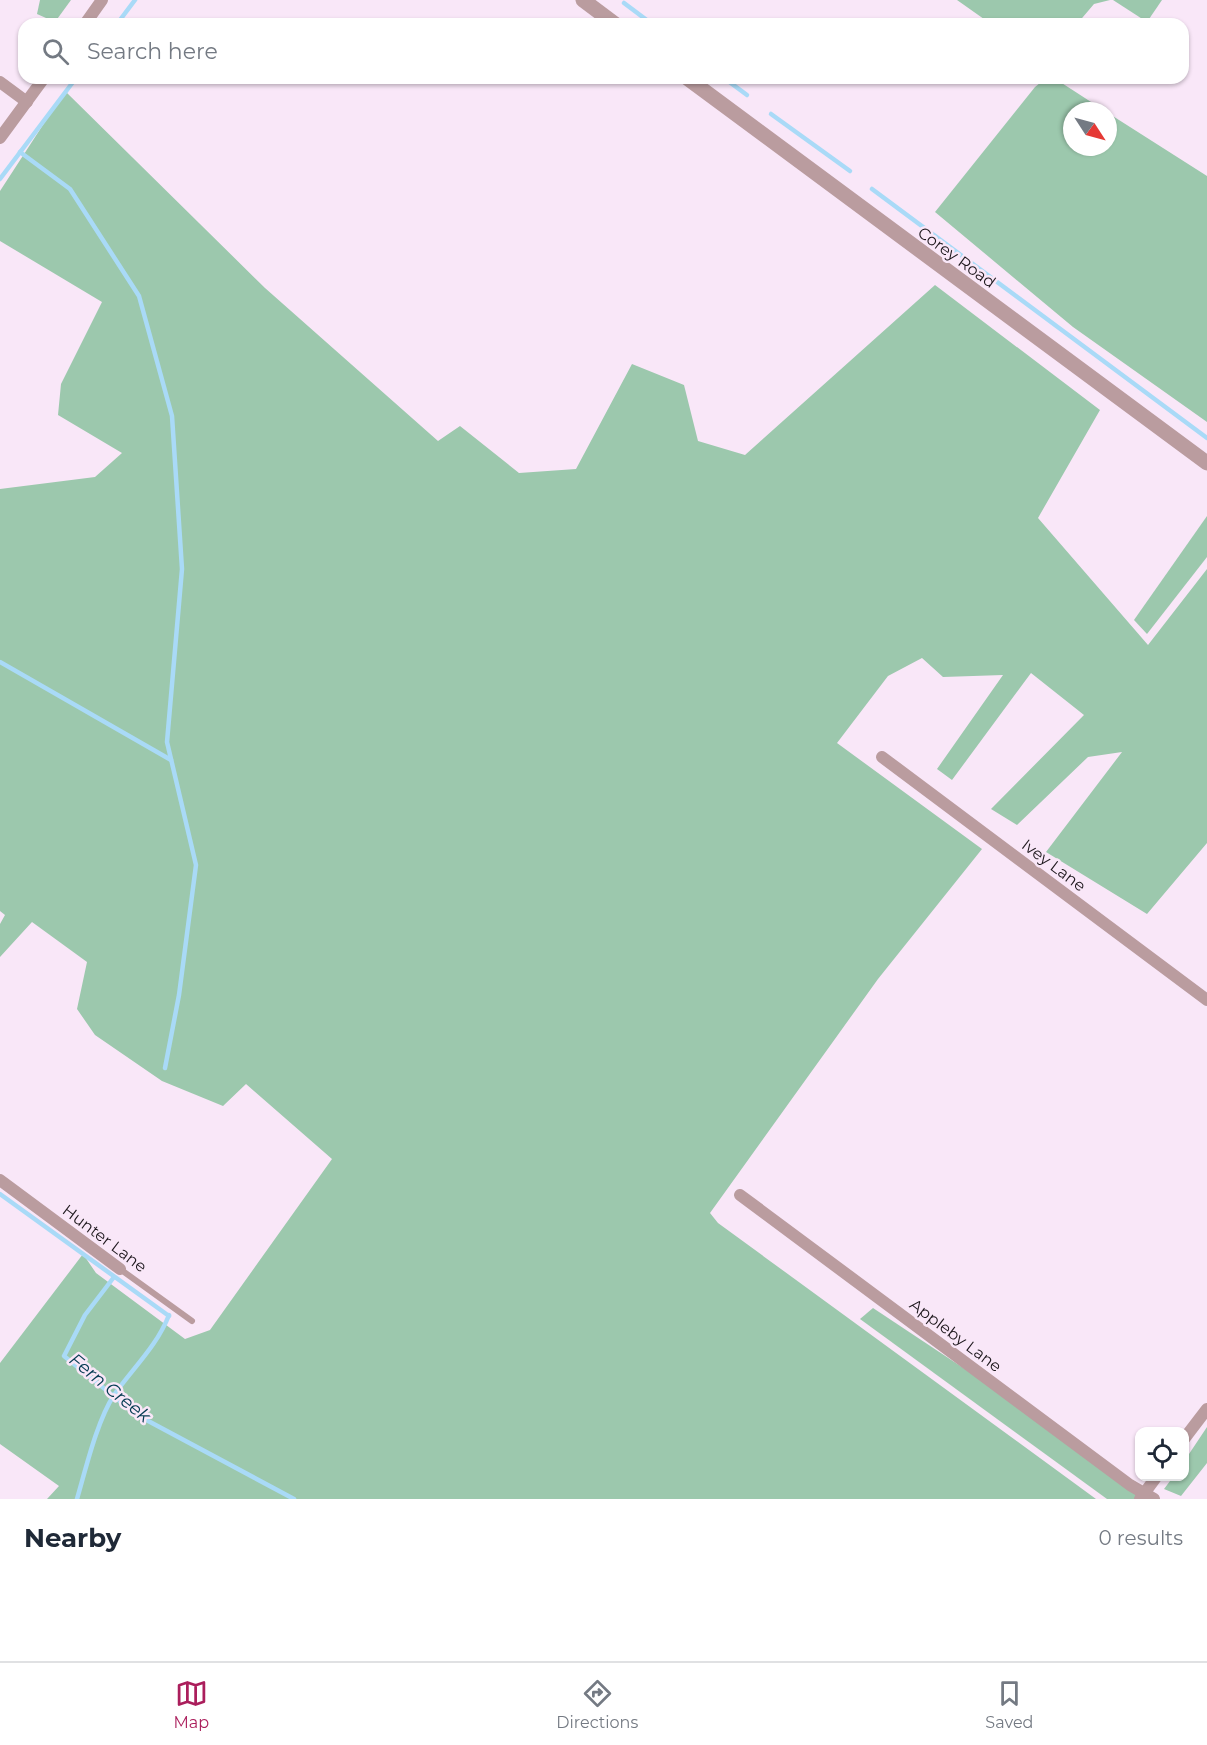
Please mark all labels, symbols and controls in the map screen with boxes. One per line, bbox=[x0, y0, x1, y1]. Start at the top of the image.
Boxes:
search box bbox=[18, 18, 1189, 84]
icon: search bbox=[39, 35, 72, 68]
text: Search here bbox=[87, 38, 218, 65]
north arrow bbox=[1063, 102, 1117, 156]
street label: Corey Road bbox=[914, 223, 999, 292]
street label: Ivey Lane bbox=[1018, 835, 1089, 896]
street label: Hunter Lane bbox=[59, 1201, 151, 1276]
street label: Appleby Lane bbox=[906, 1295, 1005, 1376]
water label: Fern Creek bbox=[65, 1349, 156, 1428]
map controls bbox=[1135, 1427, 1189, 1481]
button: locate bbox=[1135, 1427, 1189, 1481]
text: Nearby bbox=[24, 1522, 121, 1554]
text: 0 results bbox=[1098, 1526, 1183, 1550]
tab: Map bbox=[174, 1677, 209, 1732]
tab: Directions bbox=[556, 1677, 638, 1732]
tab: Saved bbox=[985, 1677, 1033, 1732]

